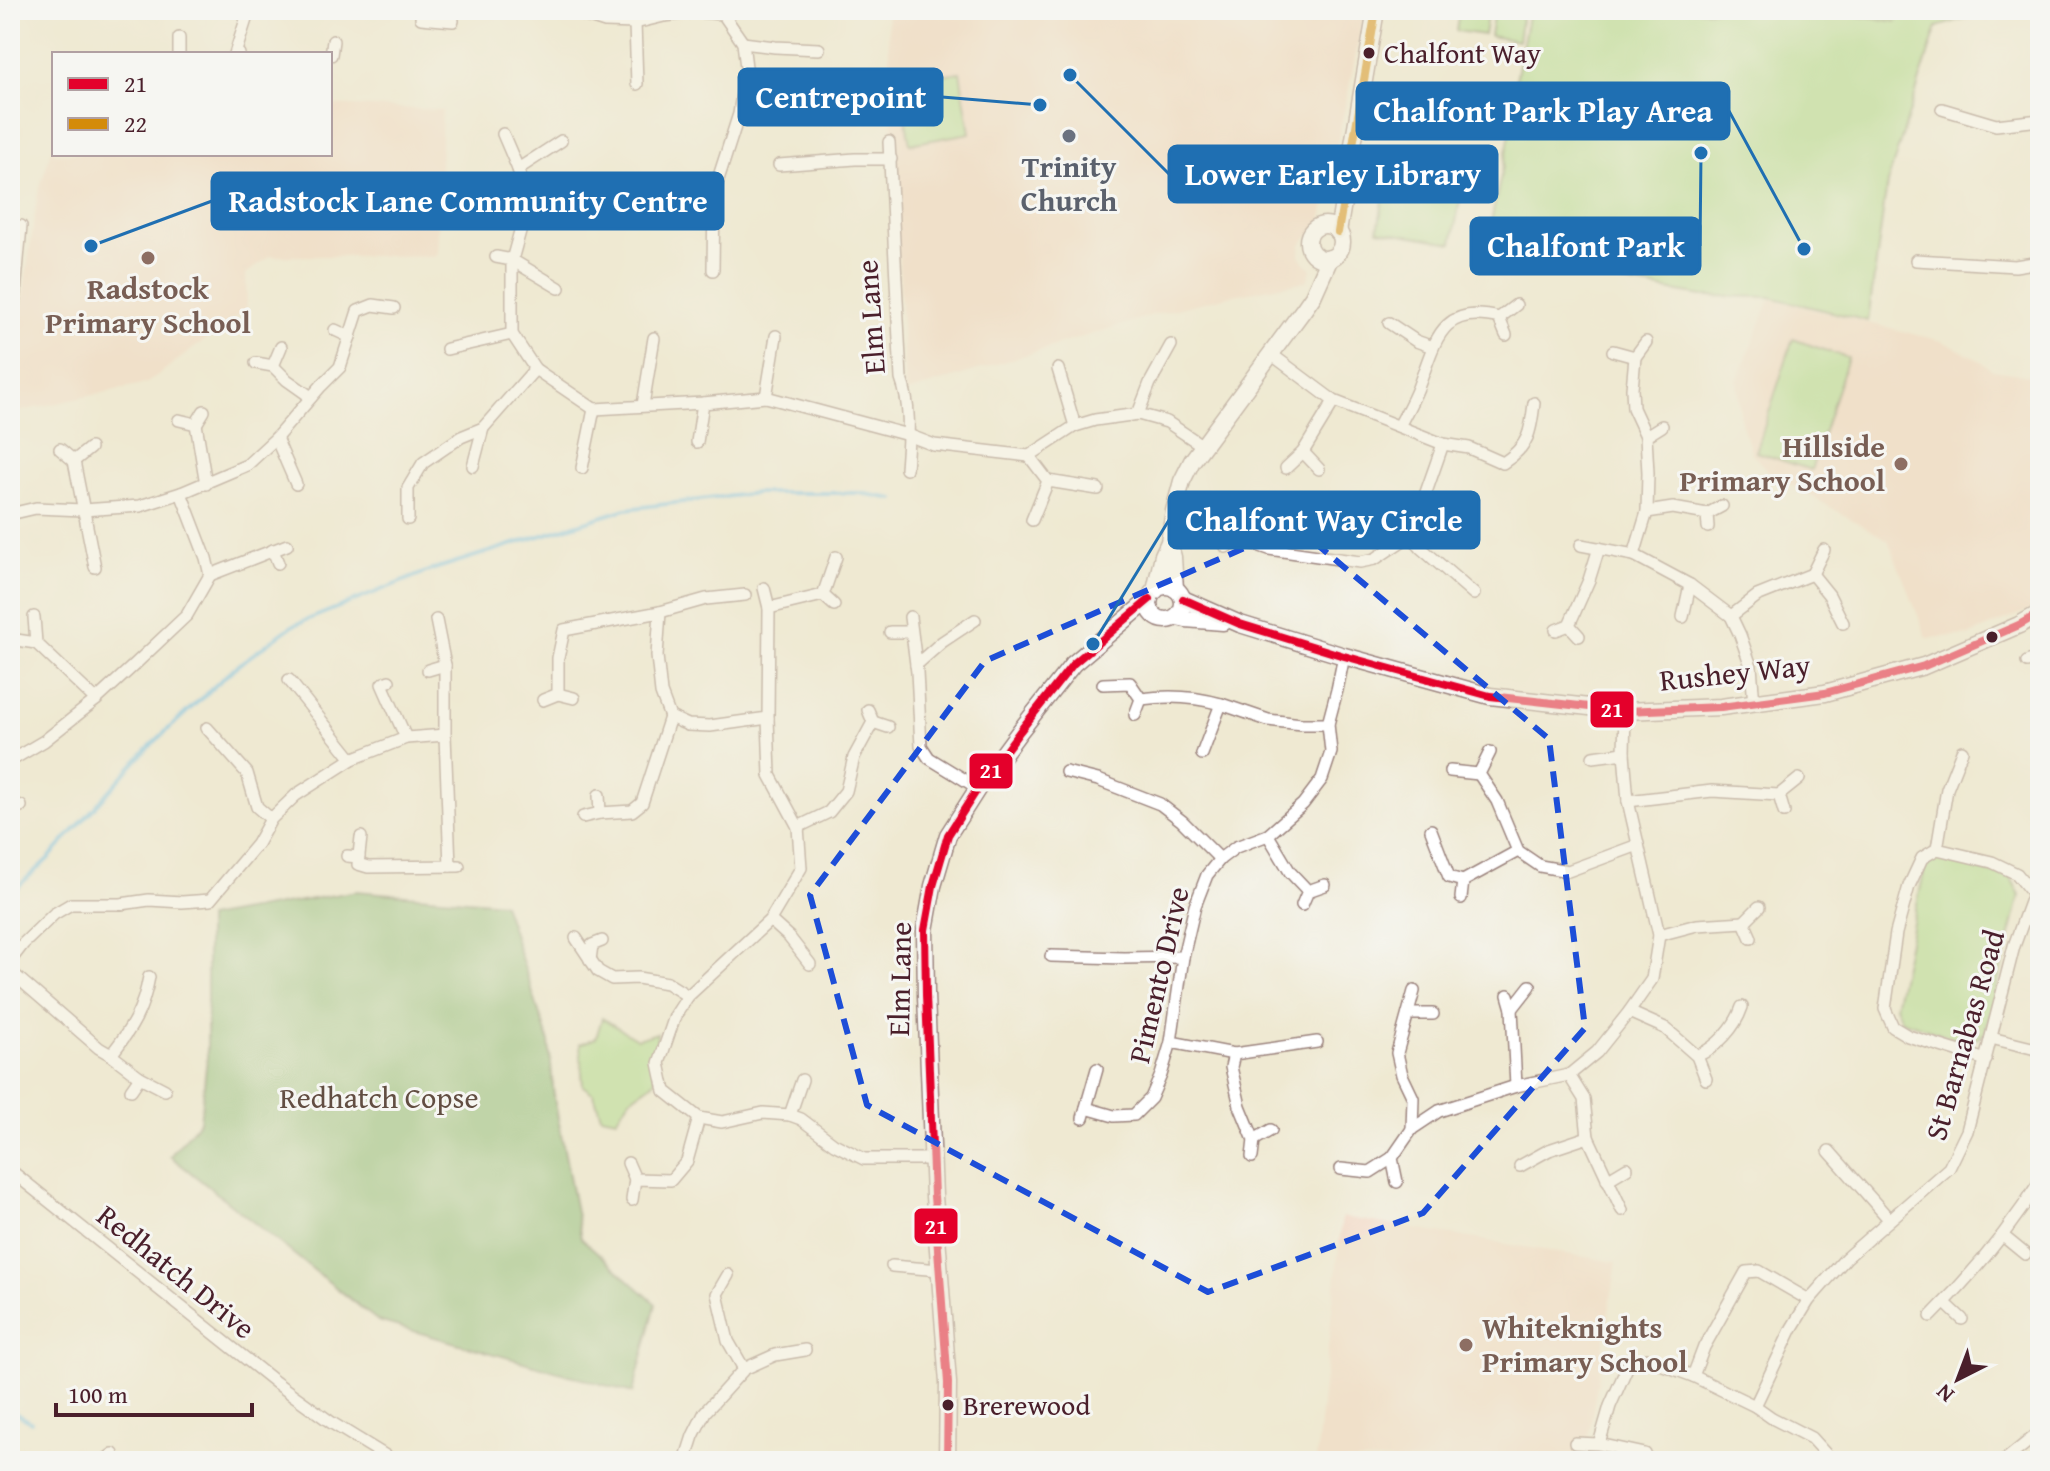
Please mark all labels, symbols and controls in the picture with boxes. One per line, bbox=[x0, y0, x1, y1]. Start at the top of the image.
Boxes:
place label: Chalfont Way bbox=[1384, 32, 1541, 73]
marker: Chalfont Way bbox=[1361, 45, 1377, 61]
legend bbox=[52, 52, 332, 156]
text: 21 bbox=[124, 66, 147, 101]
callout: Centrepoint bbox=[739, 69, 942, 125]
text: Centrepoint bbox=[756, 73, 926, 120]
callout: Chalfont Park Play Area bbox=[1357, 83, 1729, 139]
text: Chalfont Park Play Area bbox=[1373, 87, 1713, 134]
text: 22 bbox=[124, 106, 147, 141]
marker: Trinity Church bbox=[1060, 127, 1078, 145]
place label: Trinity Church bbox=[1021, 144, 1117, 222]
callout: Lower Earley Library bbox=[1169, 146, 1497, 202]
text: Lower Earley Library bbox=[1185, 150, 1482, 197]
callout: Radstock Lane Community Centre bbox=[212, 173, 723, 229]
text: Radstock Lane Community Centre bbox=[228, 177, 708, 224]
callout: Chalfont Park bbox=[1471, 218, 1700, 274]
text: Chalfont Park bbox=[1487, 222, 1686, 269]
marker: Radstock Primary School bbox=[139, 249, 157, 267]
street label: Elm Lane bbox=[844, 258, 896, 376]
place label: Radstock Primary School bbox=[45, 266, 251, 344]
place label: Hillside Primary School bbox=[1680, 424, 1885, 502]
marker: Hillside Primary School bbox=[1892, 455, 1910, 473]
callout: Chalfont Way Circle bbox=[1169, 492, 1479, 548]
text: Chalfont Way Circle bbox=[1185, 496, 1463, 543]
unlabelled marker bbox=[1984, 629, 2000, 645]
street label: Rushey Way bbox=[1657, 642, 1813, 702]
line badge: 21 bbox=[1589, 690, 1635, 729]
text: 21 bbox=[1601, 693, 1623, 725]
line badge: 21 bbox=[968, 752, 1014, 790]
text: 21 bbox=[980, 754, 1002, 786]
street label: Pimento Drive bbox=[1116, 882, 1200, 1067]
street label: Elm Lane bbox=[876, 921, 922, 1037]
street label: St Barnabas Road bbox=[1913, 924, 2015, 1145]
park label: Redhatch Copse bbox=[279, 1075, 479, 1119]
street label: Redhatch Drive bbox=[88, 1194, 265, 1349]
line badge: 21 bbox=[913, 1207, 959, 1245]
text: 21 bbox=[925, 1210, 947, 1242]
place label: Whiteknights Primary School bbox=[1482, 1305, 1688, 1383]
marker: Whiteknights Primary School bbox=[1457, 1336, 1475, 1354]
north arrow bbox=[1918, 1339, 1998, 1419]
scale bar bbox=[56, 1367, 252, 1417]
text: 100 m bbox=[68, 1377, 128, 1412]
text: N bbox=[1928, 1377, 1961, 1411]
place label: Brerewood bbox=[963, 1384, 1090, 1425]
marker: Brerewood bbox=[940, 1397, 956, 1413]

